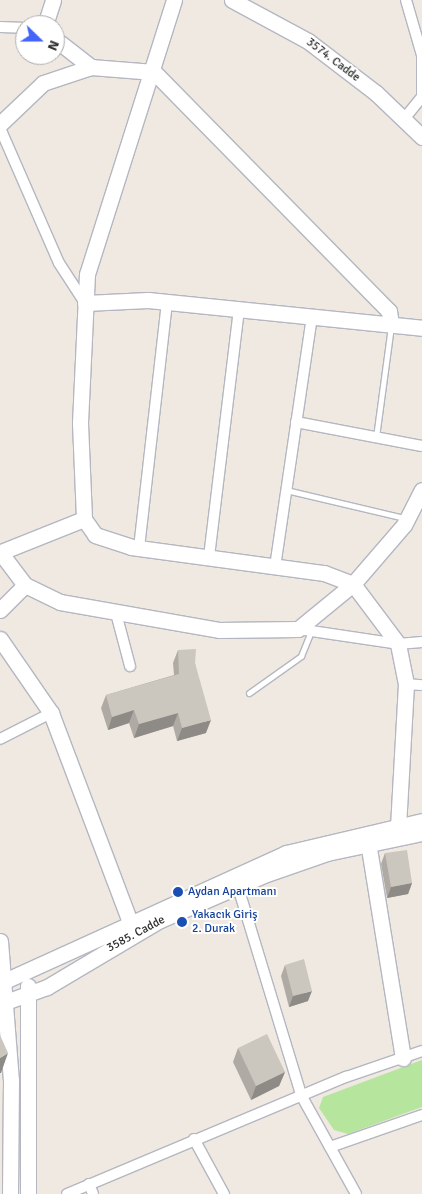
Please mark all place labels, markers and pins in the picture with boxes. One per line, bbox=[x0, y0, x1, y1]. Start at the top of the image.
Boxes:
place label: Aydan Apartmanı bbox=[188, 885, 276, 899]
marker: Aydan Apartmanı bbox=[172, 886, 184, 898]
place label: Yakacık Giriş 2. Durak bbox=[192, 908, 257, 936]
marker: Yakacık Giriş 2. Durak bbox=[176, 916, 188, 928]

